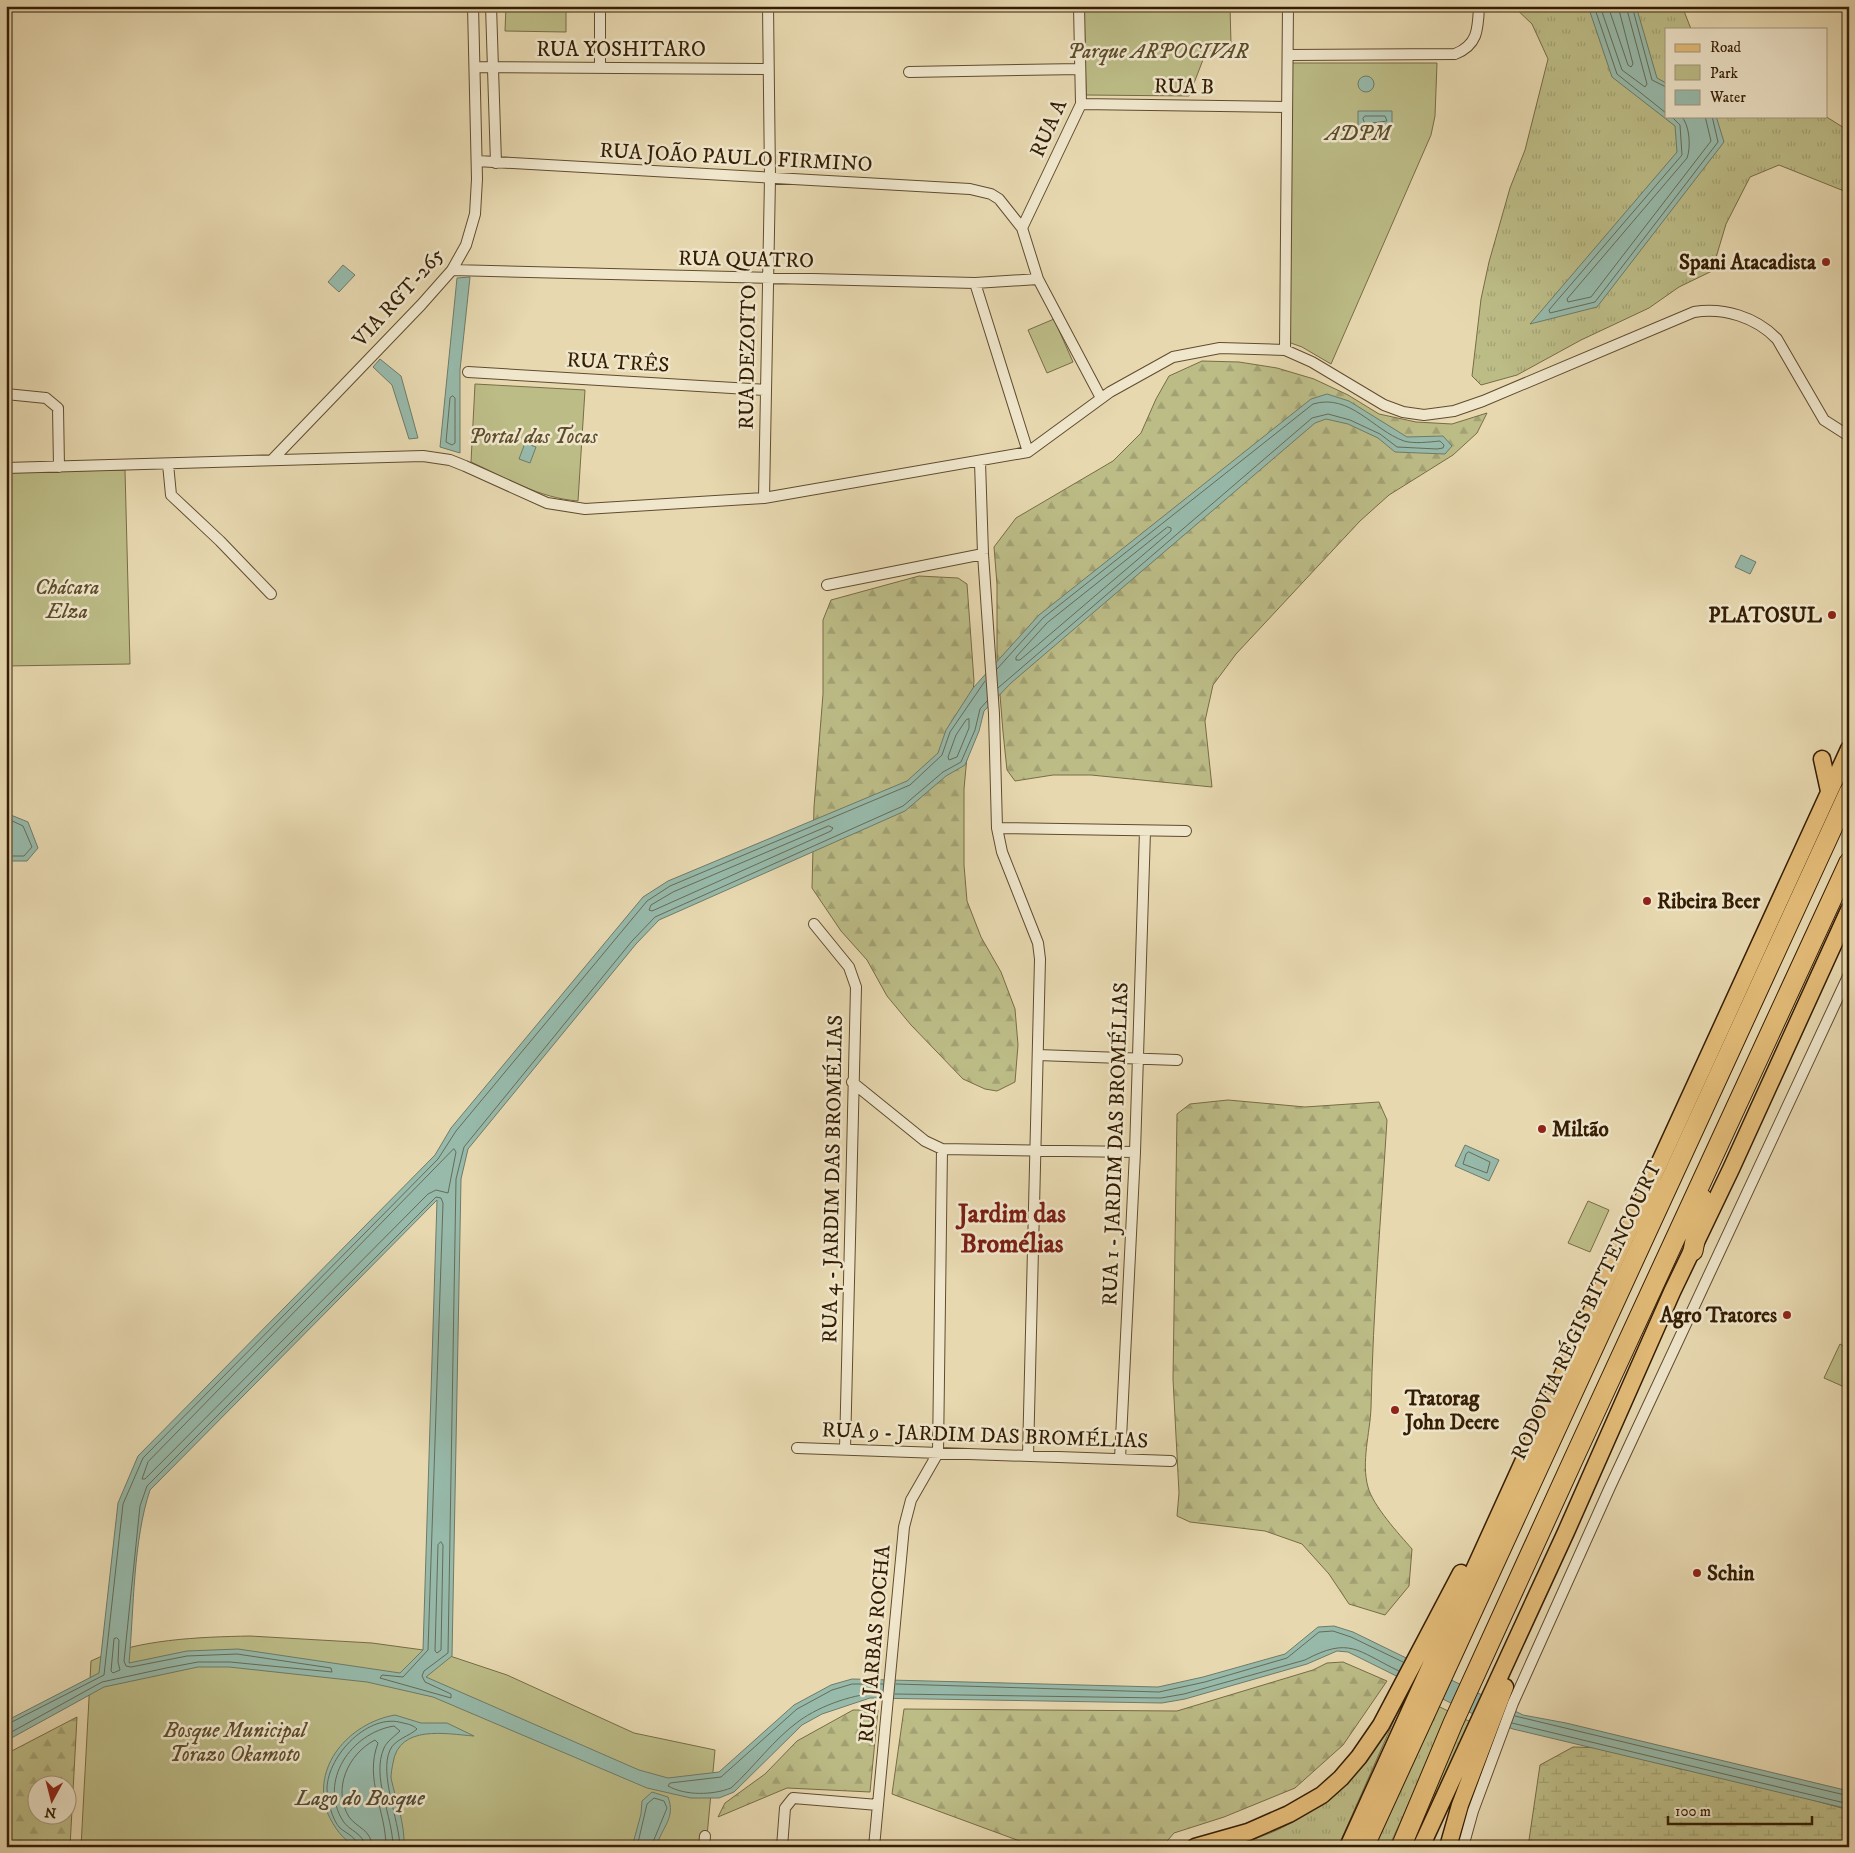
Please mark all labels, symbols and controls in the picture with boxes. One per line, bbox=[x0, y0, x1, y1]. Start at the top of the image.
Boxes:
legend bbox=[1665, 28, 1828, 118]
street label: RUA YOSHITARO bbox=[536, 37, 706, 63]
text: Road bbox=[1710, 38, 1742, 57]
park label: Parque ARPOCIVAR bbox=[1067, 39, 1249, 66]
text: Park bbox=[1710, 64, 1739, 83]
street label: RUA B bbox=[1154, 73, 1214, 101]
text: Water bbox=[1709, 88, 1746, 107]
street label: RUA A bbox=[1025, 95, 1073, 161]
park label: ADPM bbox=[1323, 121, 1393, 147]
street label: RUA JOÃO PAULO FIRMINO bbox=[599, 136, 873, 178]
street label: VIA RGT-265 bbox=[347, 243, 450, 353]
street label: RUA QUATRO bbox=[678, 246, 814, 274]
place label: Spani Atacadista bbox=[1679, 250, 1817, 276]
marker: Spani Atacadista bbox=[1820, 256, 1832, 268]
street label: RUA DEZOITO bbox=[734, 284, 762, 430]
street label: RUA TRÊS bbox=[566, 346, 670, 379]
park label: Portal das Tocas bbox=[469, 424, 598, 450]
park label: Chácara Elza bbox=[35, 575, 99, 625]
place label: PLATOSUL bbox=[1708, 603, 1823, 629]
marker: PLATOSUL bbox=[1826, 609, 1838, 621]
place label: Ribeira Beer bbox=[1657, 889, 1761, 915]
marker: Ribeira Beer bbox=[1641, 895, 1653, 907]
street label: RUA 1 - JARDIM DAS BROMÉLIAS bbox=[1096, 982, 1135, 1306]
street label: RUA 4 - JARDIM DAS BROMÉLIAS bbox=[816, 1015, 849, 1343]
place label: Miltão bbox=[1552, 1117, 1609, 1143]
marker: Miltão bbox=[1536, 1123, 1548, 1135]
street label: RODOVIA RÉGIS BITTENCOURT bbox=[1505, 1156, 1668, 1464]
district label: Jardim das Bromélias bbox=[955, 1198, 1066, 1261]
place label: Agro Tratores bbox=[1659, 1303, 1777, 1329]
marker: Agro Tratores bbox=[1781, 1309, 1793, 1321]
place label: Tratorag John Deere bbox=[1403, 1386, 1499, 1436]
marker: Tratorag John Deere bbox=[1389, 1404, 1401, 1416]
street label: RUA 9 - JARDIM DAS BROMÉLIAS bbox=[821, 1416, 1149, 1455]
street label: RUA JARBAS ROCHA bbox=[853, 1543, 897, 1744]
place label: Schin bbox=[1707, 1561, 1755, 1587]
marker: Schin bbox=[1691, 1567, 1703, 1579]
park label: Bosque Municipal Torazo Okamoto bbox=[163, 1718, 309, 1768]
north arrow bbox=[28, 1776, 78, 1826]
water label: Lago do Bosque bbox=[293, 1785, 425, 1813]
scale bar bbox=[1668, 1793, 1811, 1825]
text: N bbox=[43, 1802, 57, 1822]
text: 100 m bbox=[1675, 1802, 1711, 1821]

